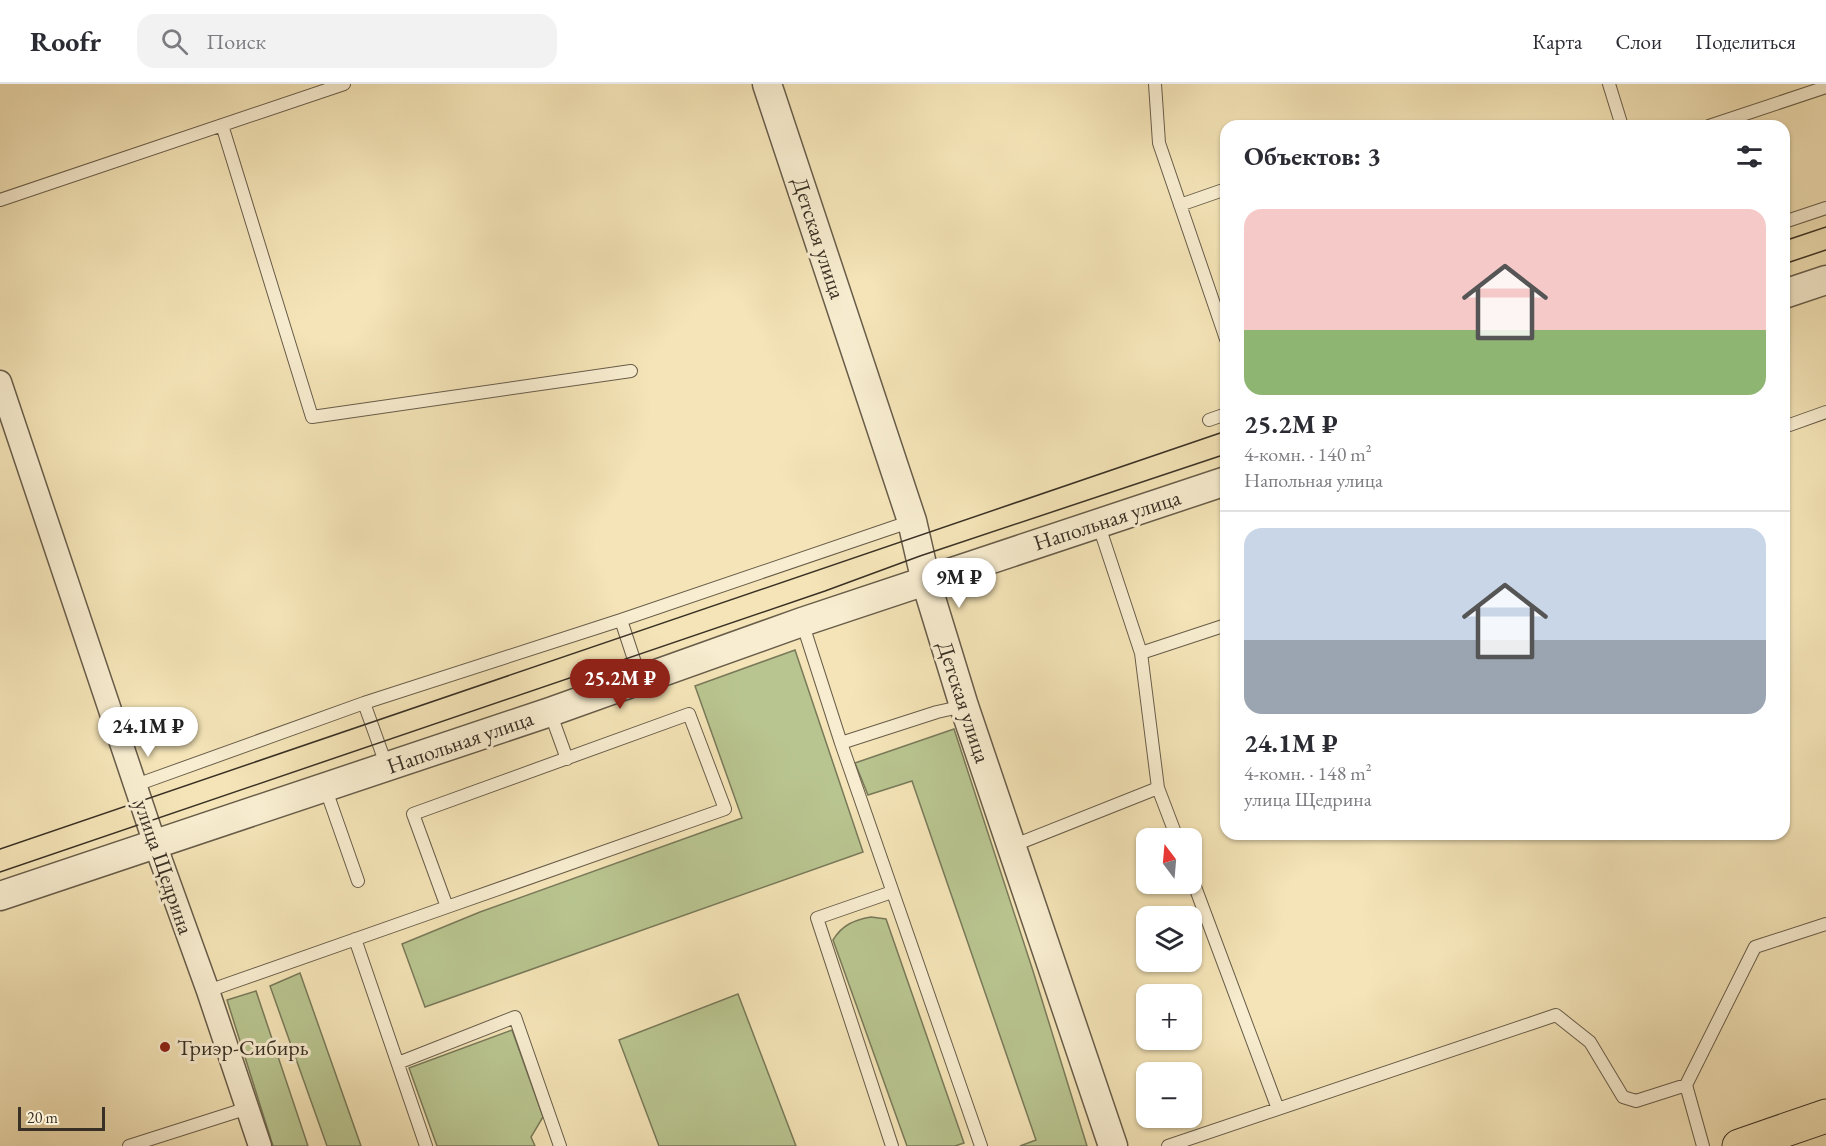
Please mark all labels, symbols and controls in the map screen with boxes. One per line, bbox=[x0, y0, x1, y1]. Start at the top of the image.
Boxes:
search box bbox=[137, 14, 557, 68]
text: Roofr bbox=[30, 23, 101, 59]
icon: search bbox=[158, 25, 191, 58]
text: Поиск bbox=[206, 27, 266, 56]
text: Карта bbox=[1532, 28, 1582, 55]
text: Слои bbox=[1615, 28, 1662, 55]
text: Поделиться bbox=[1695, 28, 1796, 55]
text: Объектов: 3 bbox=[1244, 139, 1381, 173]
icon: filters bbox=[1733, 140, 1766, 173]
street label: Детская улица bbox=[786, 173, 852, 303]
icon: home bbox=[1451, 248, 1559, 356]
text: 25.2M ₽ bbox=[1244, 407, 1338, 441]
text: 4-комн. · 140 m² bbox=[1244, 441, 1372, 467]
text: Напольная улица bbox=[1244, 467, 1383, 493]
street label: Напольная улица bbox=[1030, 483, 1184, 557]
pin: 9M ₽ bbox=[923, 558, 995, 609]
text: 9M ₽ bbox=[936, 564, 982, 590]
icon: home bbox=[1451, 567, 1559, 675]
street label: Детская улица bbox=[931, 637, 997, 767]
pin: 25.2M ₽ bbox=[565, 659, 675, 710]
text: 25.2M ₽ bbox=[584, 665, 656, 691]
street label: Напольная улица bbox=[383, 703, 537, 781]
pin: 24.1M ₽ bbox=[93, 707, 203, 758]
text: 24.1M ₽ bbox=[112, 713, 184, 739]
text: 24.1M ₽ bbox=[1244, 726, 1338, 760]
text: 4-комн. · 148 m² bbox=[1244, 760, 1372, 786]
text: улица Щедрина bbox=[1244, 786, 1372, 812]
street label: улица Щедрина bbox=[127, 796, 201, 938]
north arrow bbox=[1136, 828, 1202, 894]
map controls bbox=[1136, 828, 1202, 1128]
button: layers bbox=[1136, 906, 1202, 972]
button: + bbox=[1136, 984, 1202, 1050]
place label: Триэр-Сибирь bbox=[177, 1033, 309, 1062]
marker: Триэр-Сибирь bbox=[158, 1040, 172, 1054]
button: − bbox=[1136, 1062, 1202, 1128]
scale bar bbox=[18, 1104, 105, 1132]
text: 20 m bbox=[27, 1107, 58, 1128]

